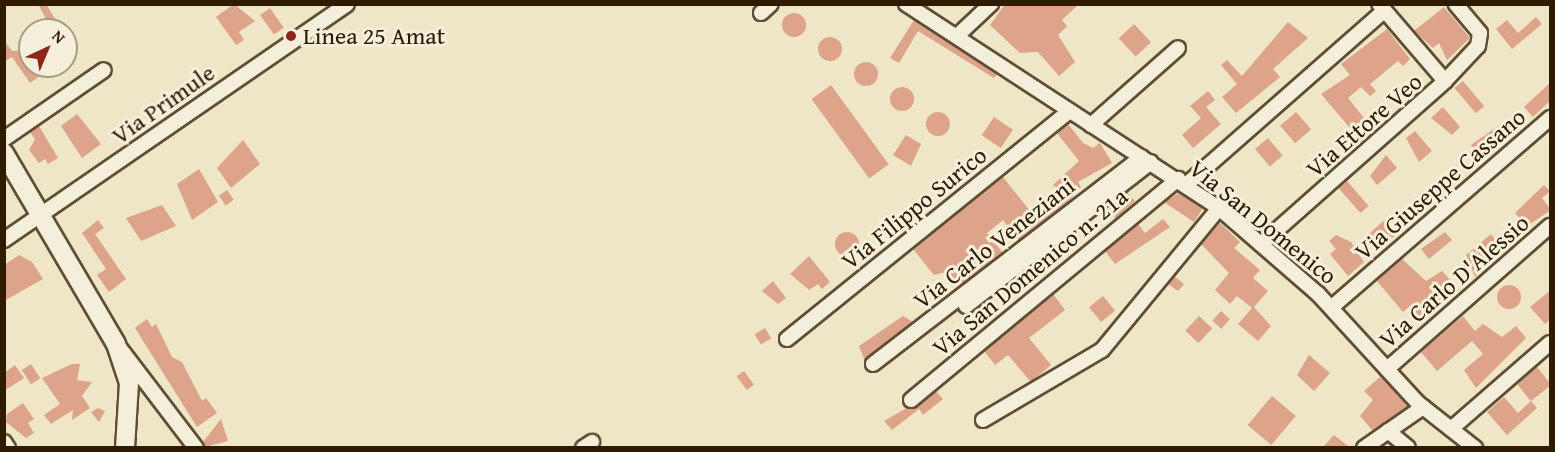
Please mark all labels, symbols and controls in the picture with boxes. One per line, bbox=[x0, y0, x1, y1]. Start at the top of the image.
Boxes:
north arrow bbox=[18, 18, 78, 78]
place label: Linea 25 Amat bbox=[303, 22, 445, 50]
text: N bbox=[47, 24, 71, 49]
marker: Linea 25 Amat bbox=[284, 29, 298, 43]
street label: Via Primule bbox=[106, 58, 220, 150]
street label: Via Ettore Veo bbox=[1300, 67, 1428, 183]
street label: Via Giuseppe Cassano bbox=[1349, 102, 1531, 266]
street label: Via Filippo Surico bbox=[836, 141, 992, 275]
street label: Via San Domenico bbox=[1183, 154, 1343, 290]
street label: Via Carlo Veneziani bbox=[908, 171, 1080, 315]
street label: Via San Domenico n. 21a bbox=[927, 182, 1133, 362]
street label: Via Carlo D'Alessio bbox=[1373, 208, 1535, 354]

